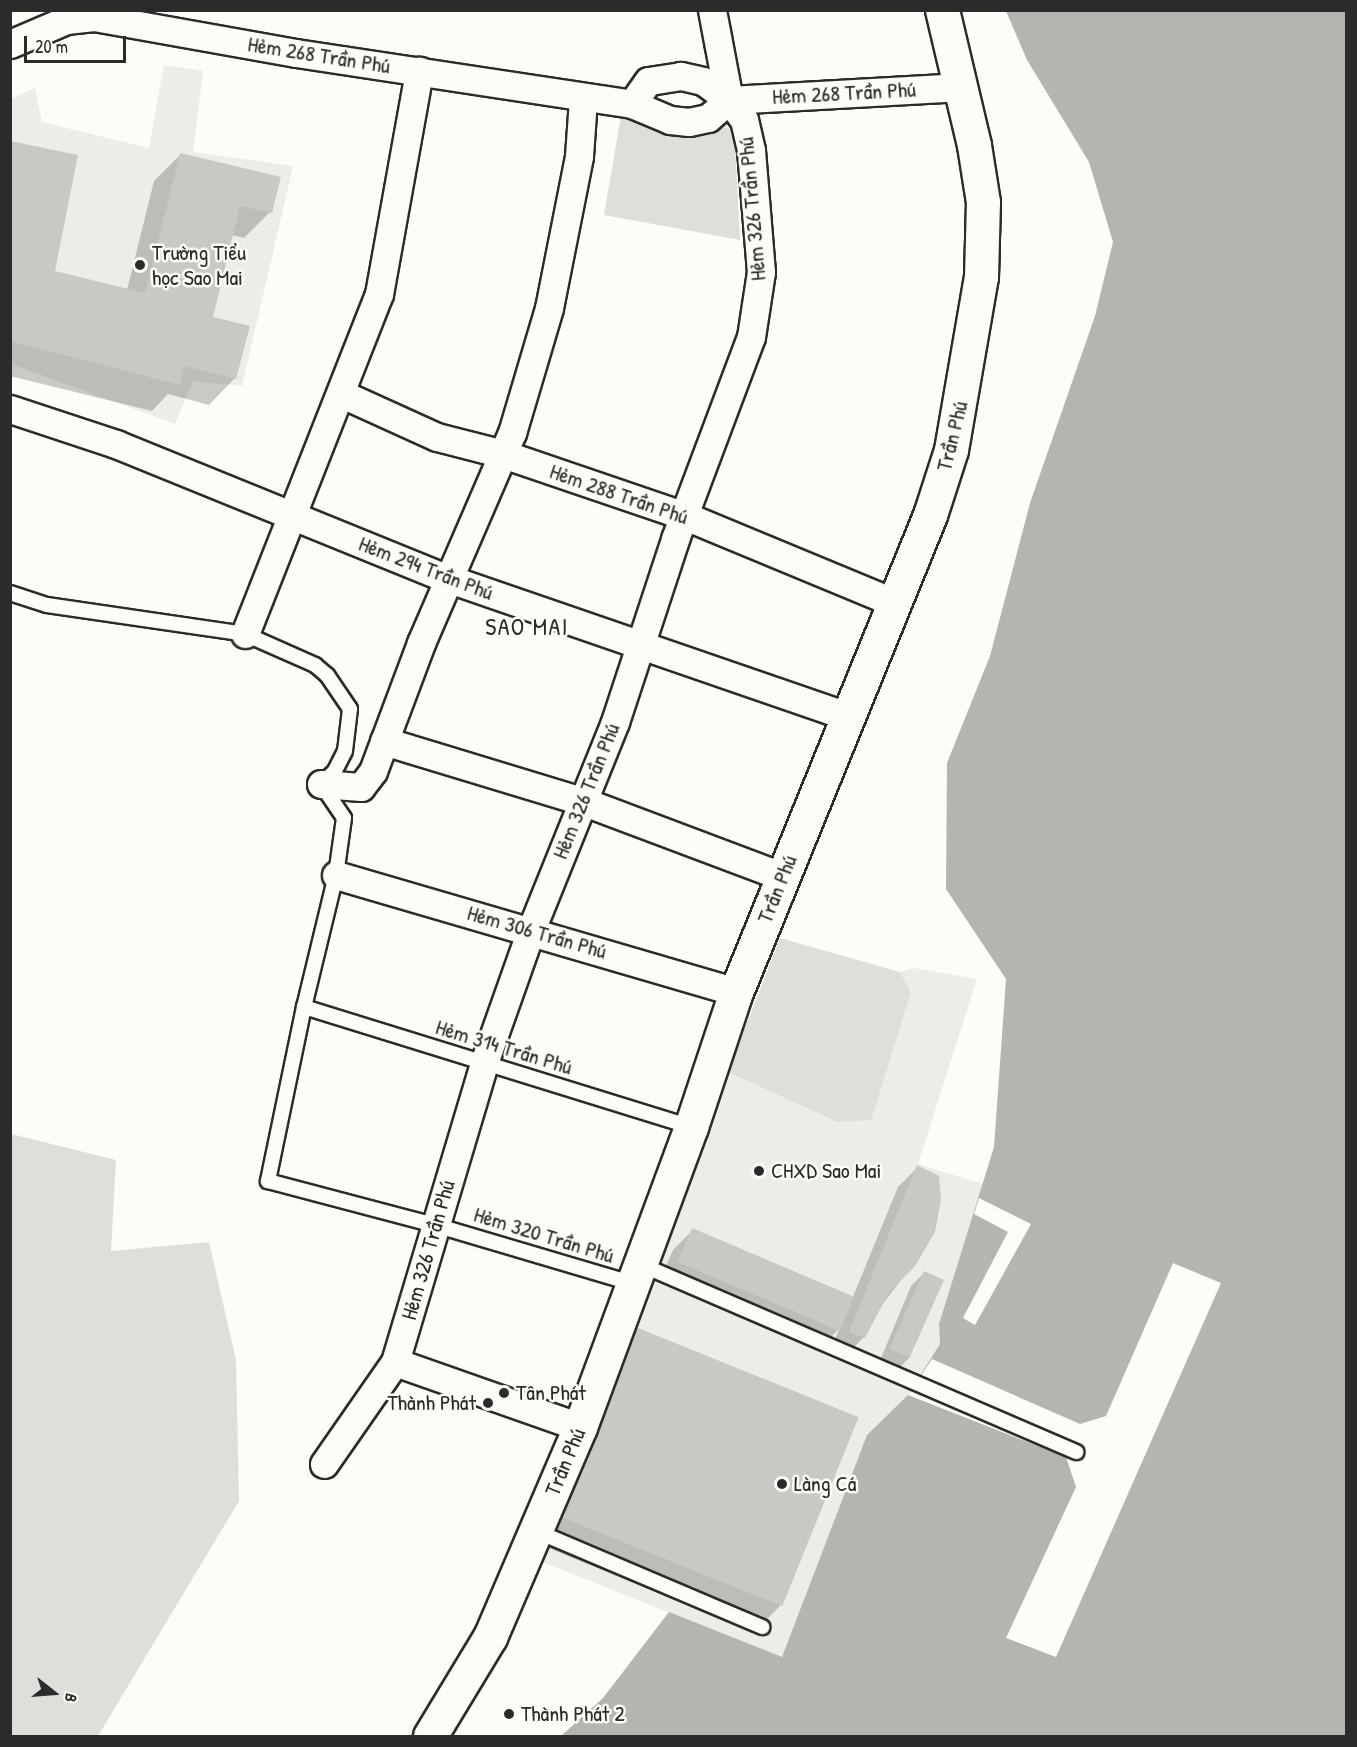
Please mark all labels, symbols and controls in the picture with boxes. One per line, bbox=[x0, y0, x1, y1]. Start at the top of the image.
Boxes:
scale bar bbox=[27, 24, 129, 62]
street label: Hẻm 268 Trần Phú bbox=[246, 31, 392, 79]
text: 20 m bbox=[35, 34, 68, 59]
street label: Hẻm 268 Trần Phú bbox=[772, 76, 916, 110]
street label: Hẻm 326 Trần Phú bbox=[733, 136, 771, 282]
place label: Trường Tiểu học Sao Mai bbox=[152, 239, 246, 290]
marker: Trường Tiểu học Sao Mai bbox=[133, 258, 147, 272]
street label: Trần Phú bbox=[931, 398, 973, 474]
street label: Hẻm 288 Trần Phú bbox=[546, 458, 692, 530]
street label: Hẻm 294 Trần Phú bbox=[355, 530, 497, 606]
district label: SAO MAI bbox=[485, 613, 569, 641]
street label: Hẻm 326 Trần Phú bbox=[547, 719, 625, 863]
street label: Trần Phú bbox=[751, 851, 803, 927]
street label: Hẻm 306 Trần Phú bbox=[464, 900, 610, 964]
street label: Hẻm 314 Trần Phú bbox=[433, 1014, 575, 1080]
place label: CHXD Sao Mai bbox=[771, 1158, 881, 1184]
marker: CHXD Sao Mai bbox=[752, 1164, 766, 1178]
street label: Hẻm 326 Trần Phú bbox=[395, 1177, 461, 1323]
street label: Hẻm 320 Trần Phú bbox=[471, 1201, 617, 1269]
place label: Tân Phát bbox=[516, 1380, 586, 1406]
marker: Tân Phát bbox=[497, 1386, 511, 1400]
place label: Thành Phát bbox=[388, 1390, 476, 1416]
marker: Thành Phát bbox=[481, 1396, 495, 1410]
street label: Trần Phú bbox=[539, 1424, 591, 1500]
place label: Làng Cá bbox=[794, 1471, 856, 1497]
marker: Làng Cá bbox=[775, 1477, 789, 1491]
north arrow bbox=[24, 1663, 84, 1723]
text: B bbox=[60, 1691, 83, 1705]
place label: Thành Phát 2 bbox=[521, 1701, 625, 1727]
marker: Thành Phát 2 bbox=[502, 1707, 516, 1721]

